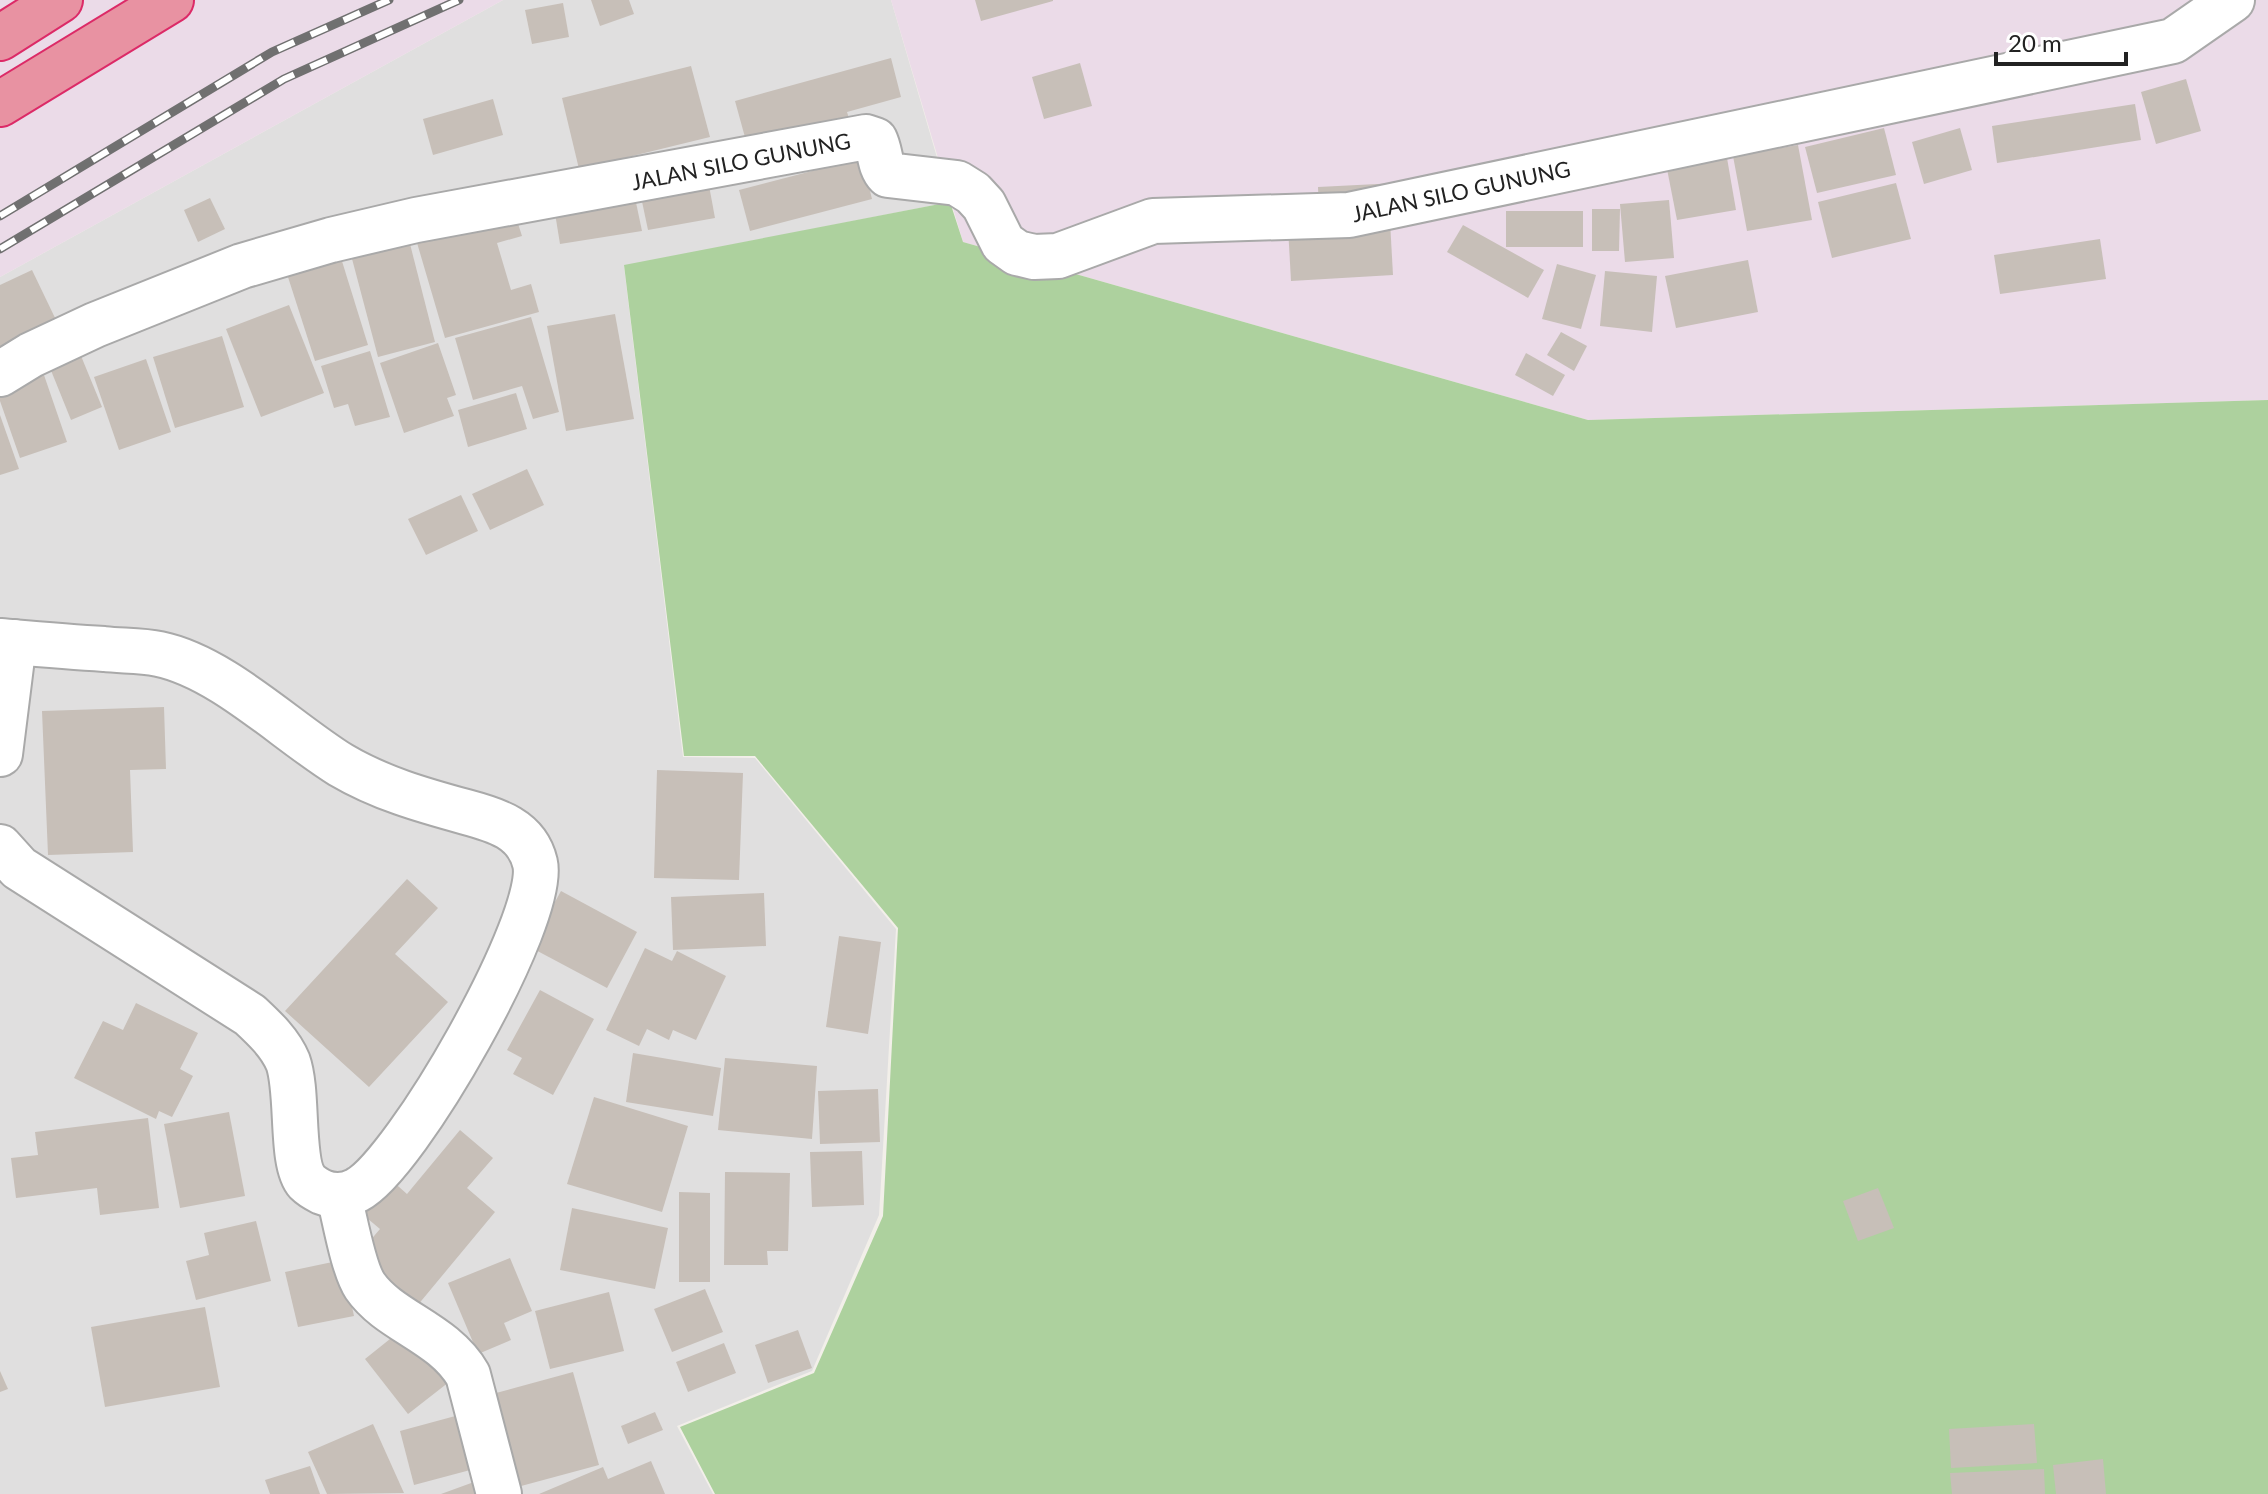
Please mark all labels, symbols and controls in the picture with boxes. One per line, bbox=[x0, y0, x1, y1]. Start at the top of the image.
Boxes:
scale bar bbox=[1996, 16, 2126, 66]
text: 20 m bbox=[2008, 28, 2062, 57]
street label: JALAN SILO GUNUNG bbox=[629, 127, 853, 195]
street label: JALAN SILO GUNUNG bbox=[1349, 155, 1573, 227]

